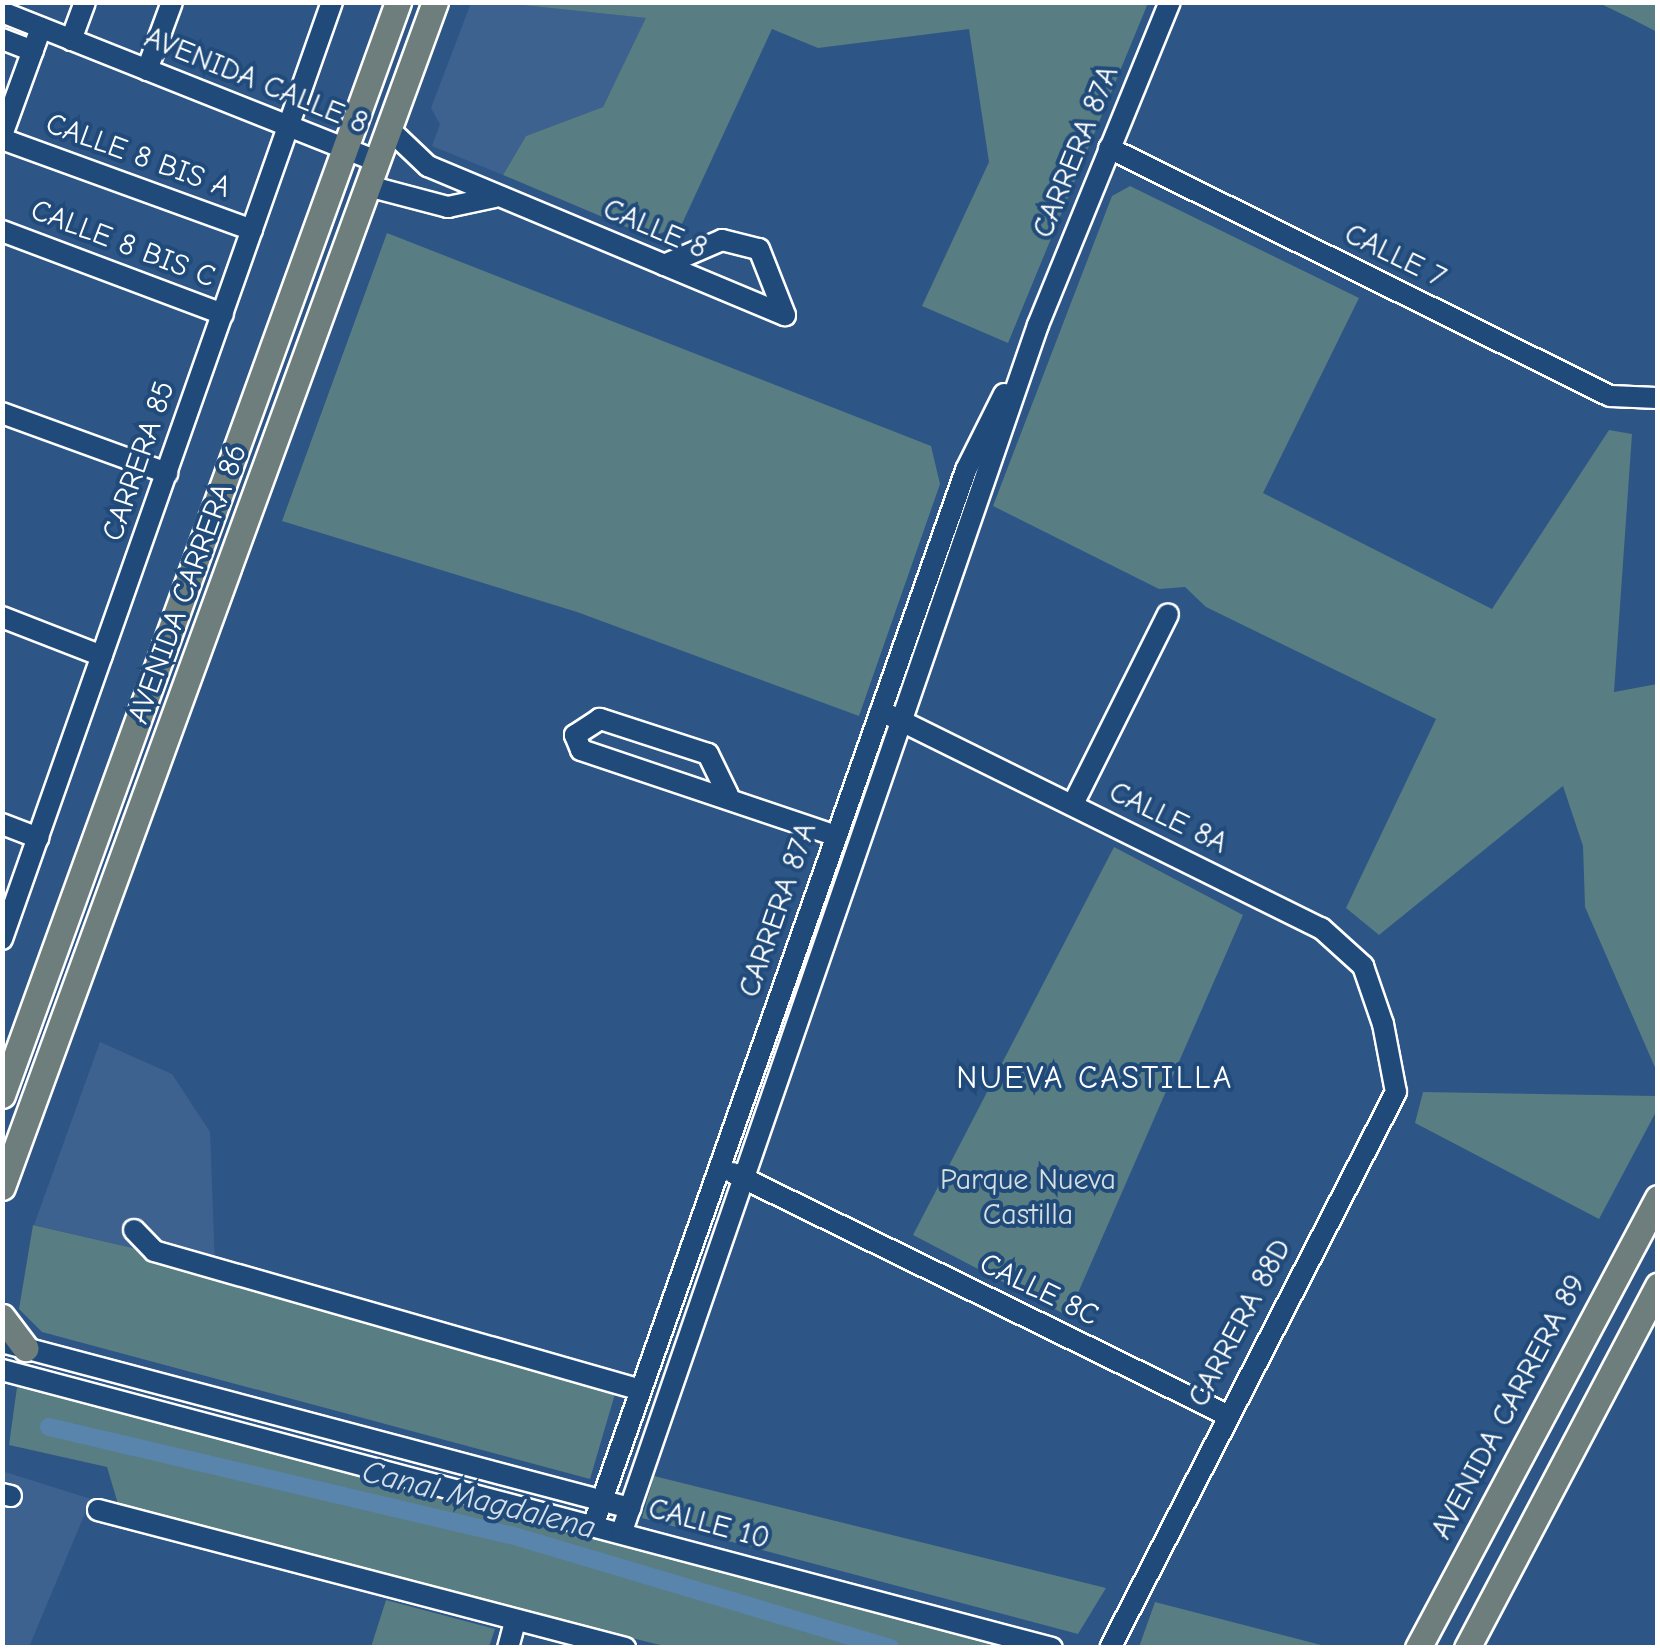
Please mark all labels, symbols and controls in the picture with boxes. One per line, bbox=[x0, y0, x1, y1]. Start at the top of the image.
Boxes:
street label: AVENIDA CALLE 8 bbox=[139, 20, 373, 142]
street label: CARRERA 87A bbox=[1025, 61, 1127, 243]
street label: CALLE 8 BIS A bbox=[41, 106, 235, 206]
street label: CALLE 8 bbox=[598, 191, 712, 267]
street label: CALLE 8 BIS C bbox=[26, 192, 220, 296]
street label: CALLE 7 bbox=[1339, 216, 1451, 296]
street label: CARRERA 85 bbox=[95, 376, 183, 546]
street label: AVENIDA CARRERA 86 bbox=[121, 439, 255, 729]
street label: CALLE 8A bbox=[1103, 774, 1233, 862]
street label: CARRERA 87A bbox=[731, 818, 825, 1002]
district label: NUEVA CASTILLA bbox=[956, 1059, 1234, 1097]
park label: Parque Nueva Castilla bbox=[940, 1162, 1116, 1232]
street label: CARRERA 88D bbox=[1181, 1233, 1299, 1413]
street label: CALLE 8C bbox=[974, 1246, 1104, 1334]
street label: AVENIDA CARRERA 89 bbox=[1424, 1269, 1594, 1545]
water label: Canal Magdalena bbox=[359, 1452, 599, 1548]
street label: CALLE 10 bbox=[644, 1491, 774, 1557]

